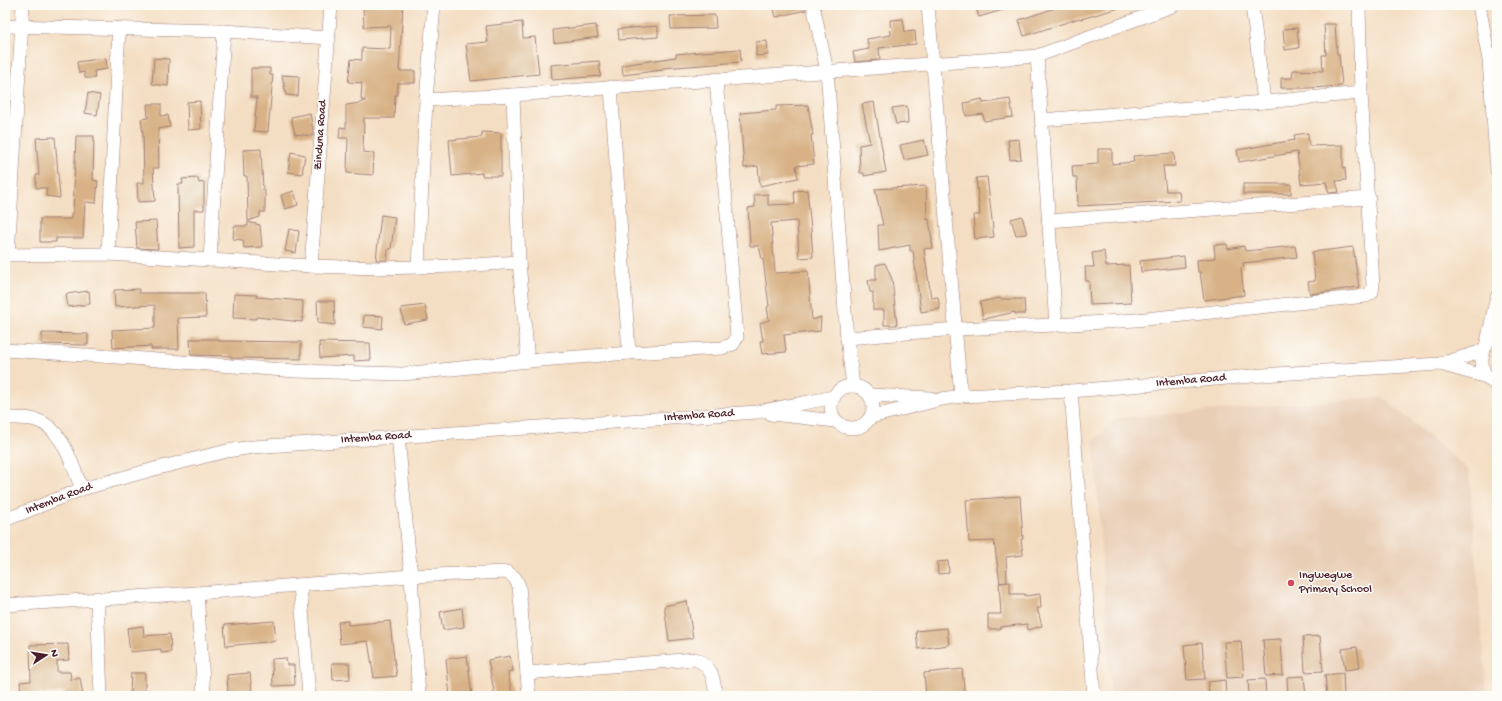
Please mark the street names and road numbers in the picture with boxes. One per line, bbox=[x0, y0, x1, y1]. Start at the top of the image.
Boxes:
street label: Zinduna Road bbox=[312, 99, 330, 170]
street label: Intemba Road bbox=[1155, 371, 1228, 391]
street label: Intemba Road bbox=[663, 406, 735, 425]
street label: Intemba Road bbox=[340, 428, 412, 447]
street label: Intemba Road bbox=[24, 480, 95, 518]

